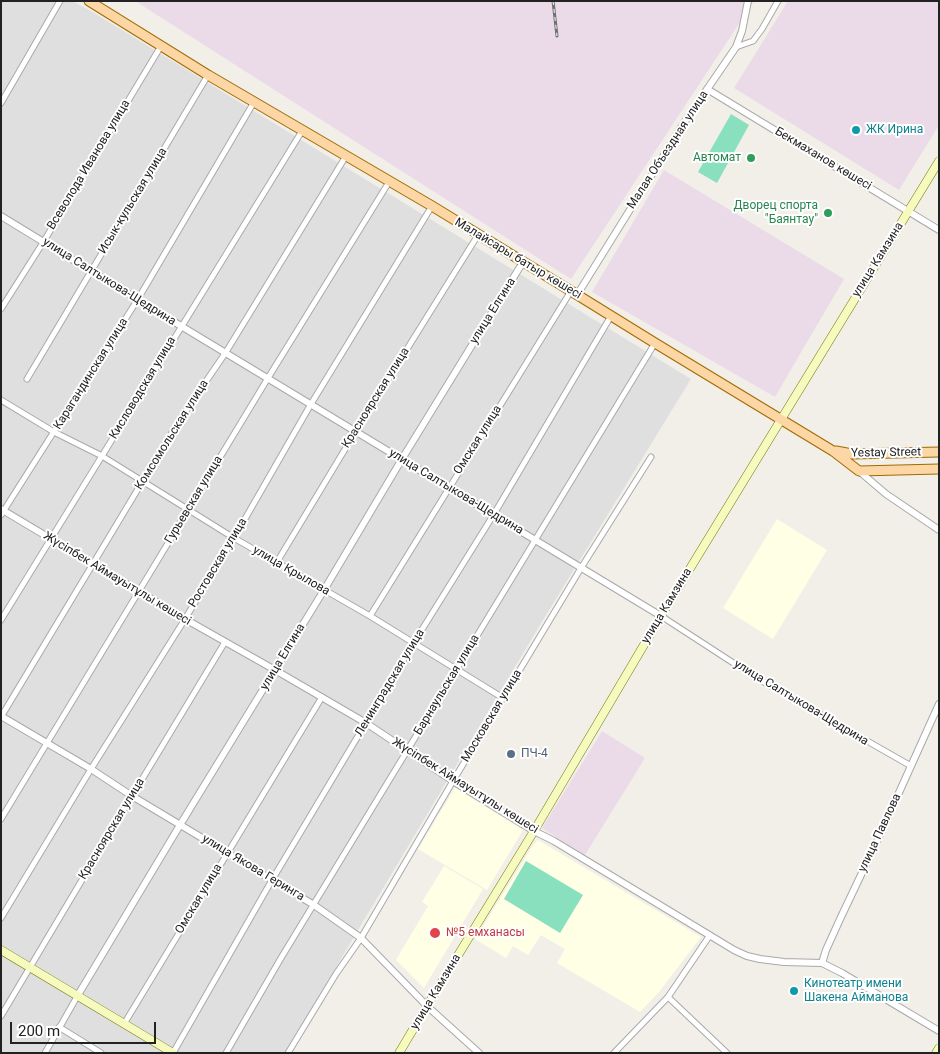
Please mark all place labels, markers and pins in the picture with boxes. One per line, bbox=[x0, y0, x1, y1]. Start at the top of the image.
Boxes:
place label: ЖК Ирина bbox=[866, 123, 923, 137]
marker: ЖК Ирина bbox=[850, 124, 862, 136]
place label: Автомат bbox=[693, 151, 741, 165]
marker: Автомат bbox=[745, 152, 757, 164]
place label: Дворец спорта "Баянтау" bbox=[734, 199, 818, 227]
marker: Дворец спорта "Баянтау" bbox=[822, 207, 834, 219]
place label: ПЧ-4 bbox=[521, 747, 548, 761]
marker: ПЧ-4 bbox=[505, 748, 517, 760]
marker: №5 емханасы bbox=[428, 926, 442, 940]
place label: №5 емханасы bbox=[446, 926, 525, 940]
place label: Кинотеатр имени Шакена Айманова bbox=[804, 977, 908, 1005]
marker: Кинотеатр имени Шакена Айманова bbox=[788, 985, 800, 997]

